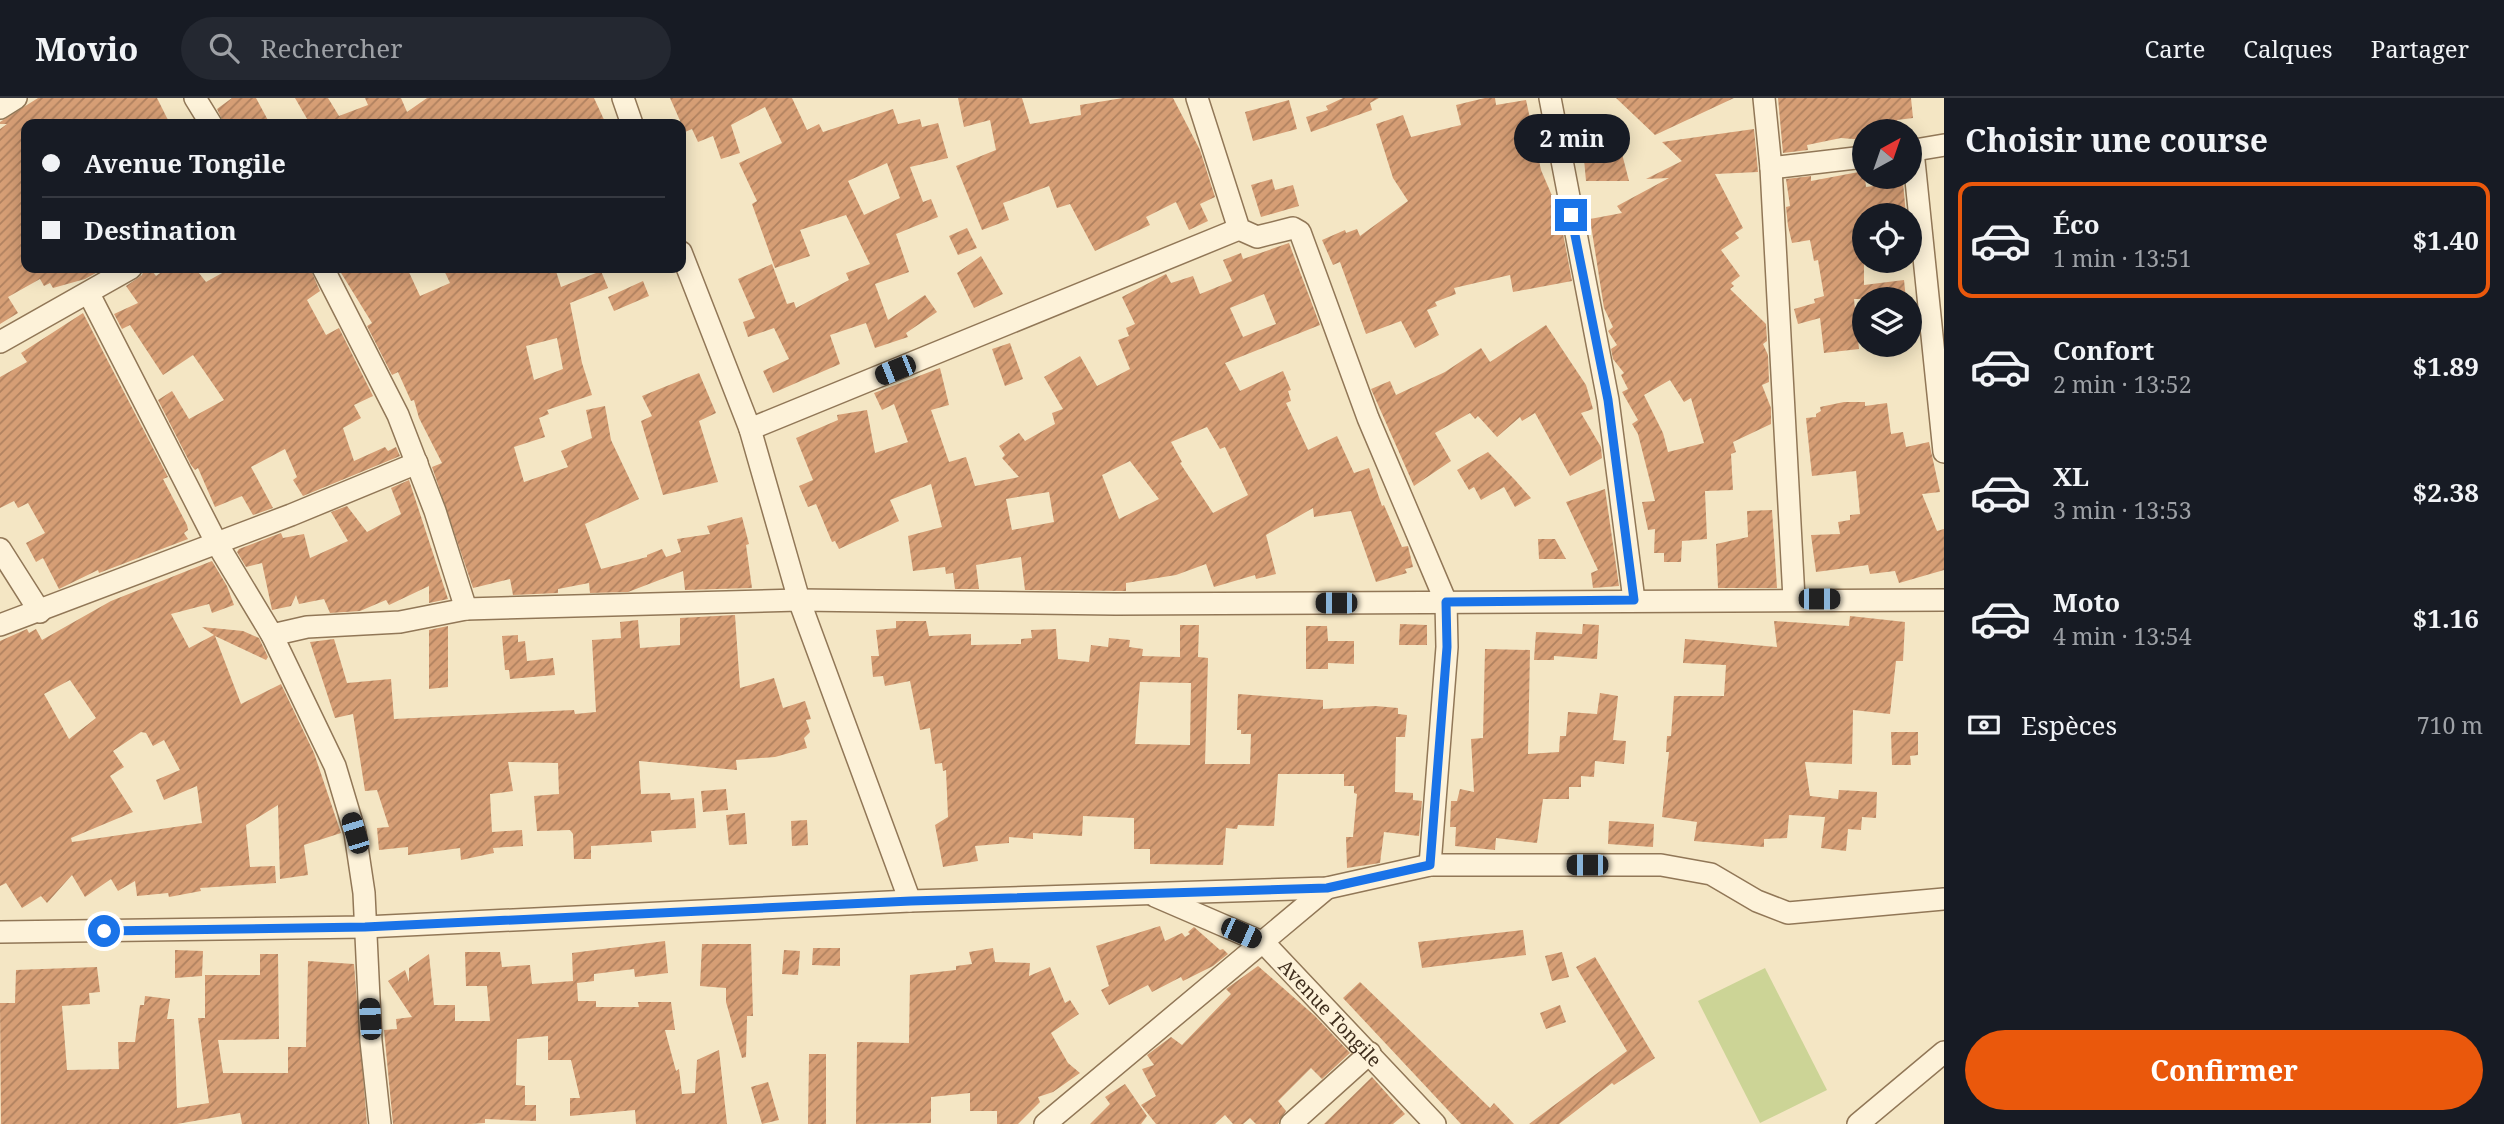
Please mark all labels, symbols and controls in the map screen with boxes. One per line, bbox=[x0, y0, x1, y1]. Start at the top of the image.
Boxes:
search box bbox=[181, 17, 671, 80]
text: Movio bbox=[35, 26, 139, 71]
icon: search bbox=[205, 29, 243, 67]
text: Rechercher bbox=[261, 30, 402, 66]
text: Carte bbox=[2145, 32, 2205, 65]
text: Calques bbox=[2243, 32, 2333, 65]
text: Partager bbox=[2371, 32, 2469, 65]
callout: 2 min bbox=[1513, 114, 1629, 162]
text: Choisir une course bbox=[1965, 118, 2268, 161]
north arrow bbox=[1852, 119, 1922, 189]
map controls bbox=[1852, 119, 1922, 357]
text: 2 min bbox=[1539, 122, 1605, 154]
text: Avenue Tongile bbox=[84, 145, 286, 181]
route end bbox=[1555, 199, 1587, 231]
button: locate bbox=[1852, 203, 1922, 273]
text: Éco bbox=[2053, 206, 2100, 242]
icon: car bbox=[1969, 209, 2032, 272]
text: Destination bbox=[84, 212, 237, 248]
text: $1.40 bbox=[2413, 222, 2479, 258]
text: 1 min · 13:51 bbox=[2053, 242, 2191, 274]
button: layers bbox=[1852, 287, 1922, 357]
text: Confort bbox=[2053, 332, 2154, 368]
icon: car bbox=[1969, 335, 2032, 398]
text: $1.89 bbox=[2413, 348, 2479, 384]
car bbox=[872, 352, 919, 388]
text: 2 min · 13:52 bbox=[2053, 368, 2191, 400]
text: XL bbox=[2053, 458, 2089, 494]
icon: car bbox=[1969, 461, 2032, 524]
text: $2.38 bbox=[2413, 474, 2479, 510]
text: 3 min · 13:53 bbox=[2053, 494, 2191, 526]
text: Moto bbox=[2053, 584, 2120, 620]
icon: car bbox=[1969, 587, 2032, 650]
car bbox=[1799, 589, 1841, 610]
car bbox=[1316, 593, 1358, 614]
text: $1.16 bbox=[2413, 600, 2479, 636]
text: 4 min · 13:54 bbox=[2053, 620, 2191, 652]
icon: cash bbox=[1965, 706, 2003, 744]
text: Espèces bbox=[2021, 707, 2117, 743]
text: 710 m bbox=[2417, 709, 2483, 741]
car bbox=[339, 810, 372, 856]
car bbox=[1567, 855, 1609, 876]
route start bbox=[88, 915, 120, 947]
car bbox=[1218, 915, 1265, 951]
street label: Avenue Tongile bbox=[1273, 953, 1387, 1073]
car bbox=[359, 997, 382, 1041]
button: Confirmer bbox=[1965, 1030, 2483, 1110]

